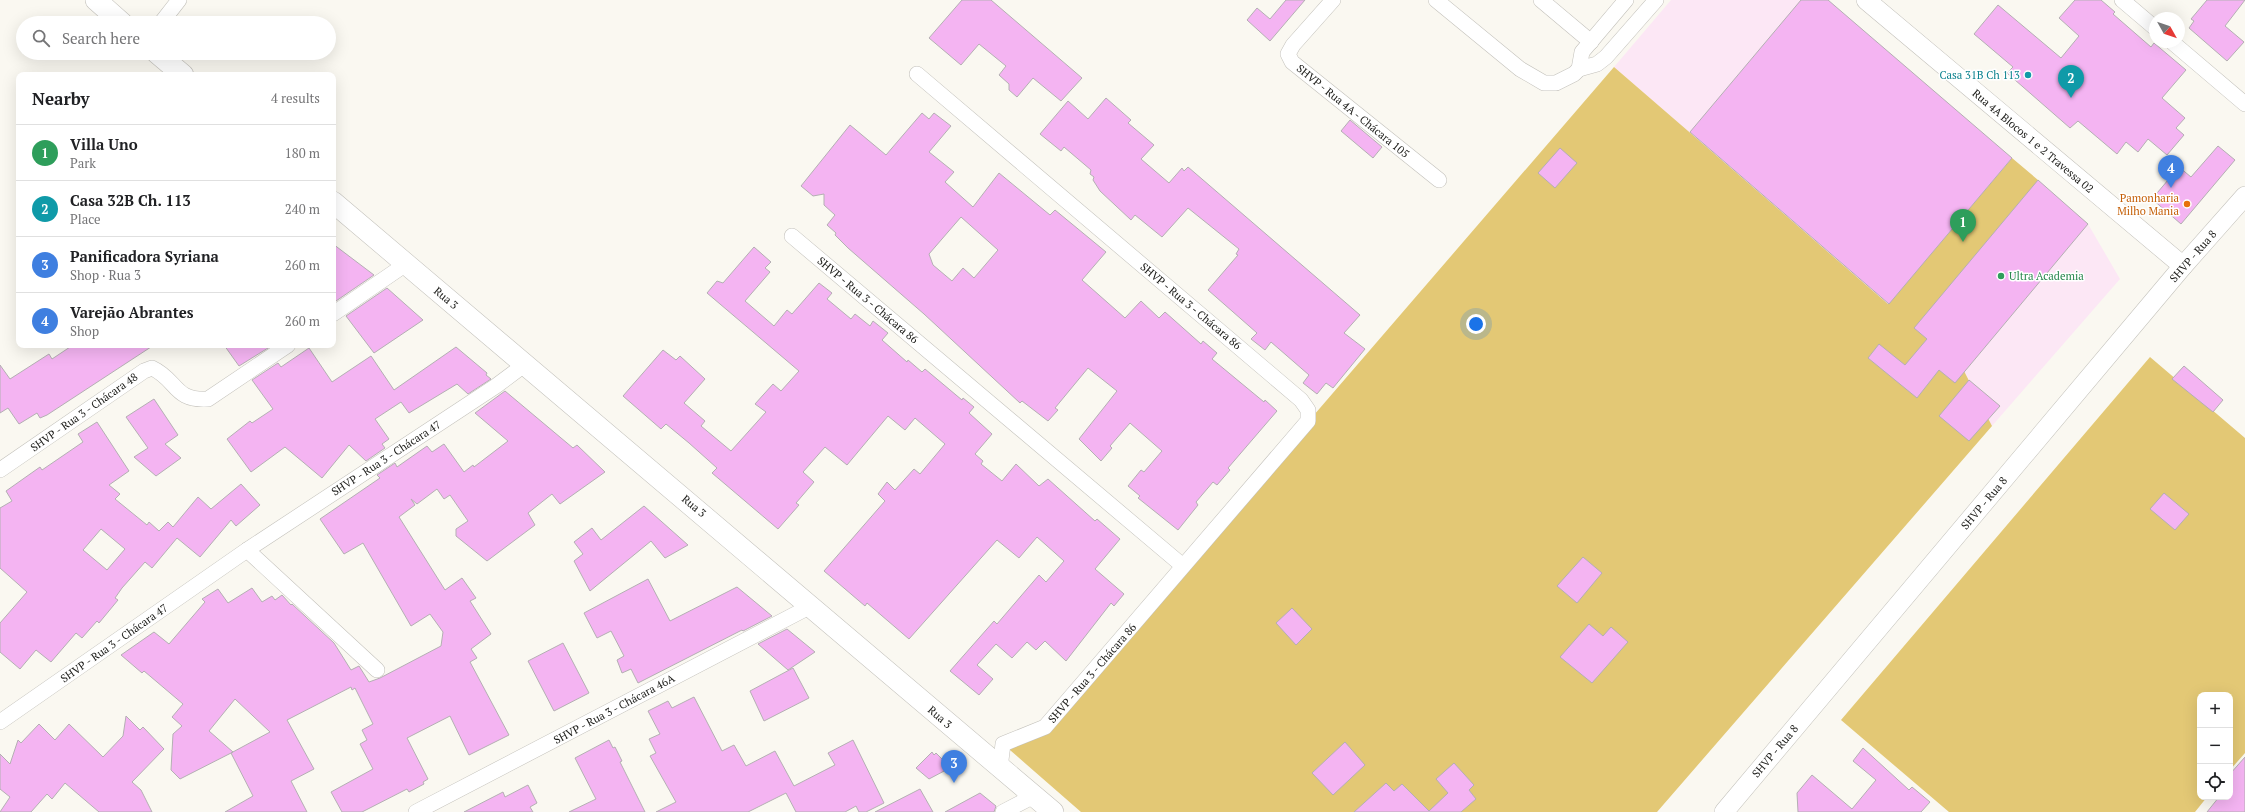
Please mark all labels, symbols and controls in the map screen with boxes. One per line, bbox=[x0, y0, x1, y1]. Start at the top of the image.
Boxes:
north arrow bbox=[2149, 12, 2185, 48]
search box bbox=[16, 16, 336, 60]
icon: search bbox=[30, 27, 52, 49]
text: Search here bbox=[62, 28, 140, 48]
street label: SHVP - Rua 4A - Chácara 105 bbox=[1294, 61, 1412, 161]
pin: 2 bbox=[2058, 65, 2084, 98]
place label: Casa 31B Ch 113 bbox=[1939, 68, 2020, 82]
marker: Casa 31B Ch 113 bbox=[2023, 70, 2033, 80]
street label: Rua 4A Blocos 1 e 2 Travessa 02 bbox=[1970, 86, 2097, 196]
text: Nearby bbox=[32, 87, 90, 110]
text: 4 results bbox=[271, 89, 320, 107]
text: Villa Uno bbox=[70, 134, 138, 154]
text: 1 bbox=[41, 144, 49, 162]
text: 180 m bbox=[285, 144, 320, 162]
text: Park bbox=[70, 154, 96, 172]
pin: 4 bbox=[2158, 155, 2184, 188]
text: Casa 32B Ch. 113 bbox=[70, 190, 191, 210]
place label: Pamonharia Milho Mania bbox=[2117, 191, 2179, 218]
marker: Pamonharia Milho Mania bbox=[2182, 199, 2192, 209]
text: 2 bbox=[41, 200, 49, 218]
text: 240 m bbox=[285, 200, 320, 218]
pin: 1 bbox=[1950, 209, 1976, 242]
text: Place bbox=[70, 210, 101, 228]
street label: SHVP - Rua 8 bbox=[2167, 227, 2220, 285]
text: Panificadora Syriana bbox=[70, 246, 219, 266]
street label: SHVP - Rua 3 - Chácara 86 bbox=[815, 254, 921, 346]
text: 3 bbox=[41, 256, 49, 274]
text: 260 m bbox=[285, 256, 320, 274]
street label: SHVP - Rua 3 - Chácara 86 bbox=[1138, 260, 1244, 352]
text: Shop · Rua 3 bbox=[70, 266, 141, 284]
place label: Ultra Academia bbox=[2009, 269, 2084, 283]
marker: Ultra Academia bbox=[1996, 271, 2006, 281]
street label: Rua 3 bbox=[431, 284, 461, 312]
text: Varejão Abrantes bbox=[70, 302, 194, 322]
text: 4 bbox=[41, 312, 49, 330]
text: 260 m bbox=[285, 312, 320, 330]
your location bbox=[1466, 314, 1486, 334]
text: Shop bbox=[70, 322, 99, 340]
street label: SHVP - Rua 3 - Chácara 48 bbox=[28, 370, 140, 454]
street label: SHVP - Rua 3 - Chácara 47 bbox=[329, 417, 443, 499]
street label: SHVP - Rua 8 bbox=[1958, 474, 2010, 532]
street label: Rua 3 bbox=[679, 492, 709, 520]
street label: SHVP - Rua 3 - Chácara 47 bbox=[58, 601, 170, 685]
street label: SHVP - Rua 3 - Chácara 86 bbox=[1045, 620, 1139, 726]
street label: SHVP - Rua 3 - Chácara 46A bbox=[551, 671, 677, 747]
map controls bbox=[2197, 692, 2233, 800]
button: + bbox=[2197, 692, 2233, 728]
street label: Rua 3 bbox=[925, 703, 955, 731]
street label: SHVP - Rua 8 bbox=[1749, 722, 1801, 780]
button: − bbox=[2197, 728, 2233, 764]
pin: 3 bbox=[941, 750, 967, 783]
button: locate bbox=[2197, 764, 2233, 800]

